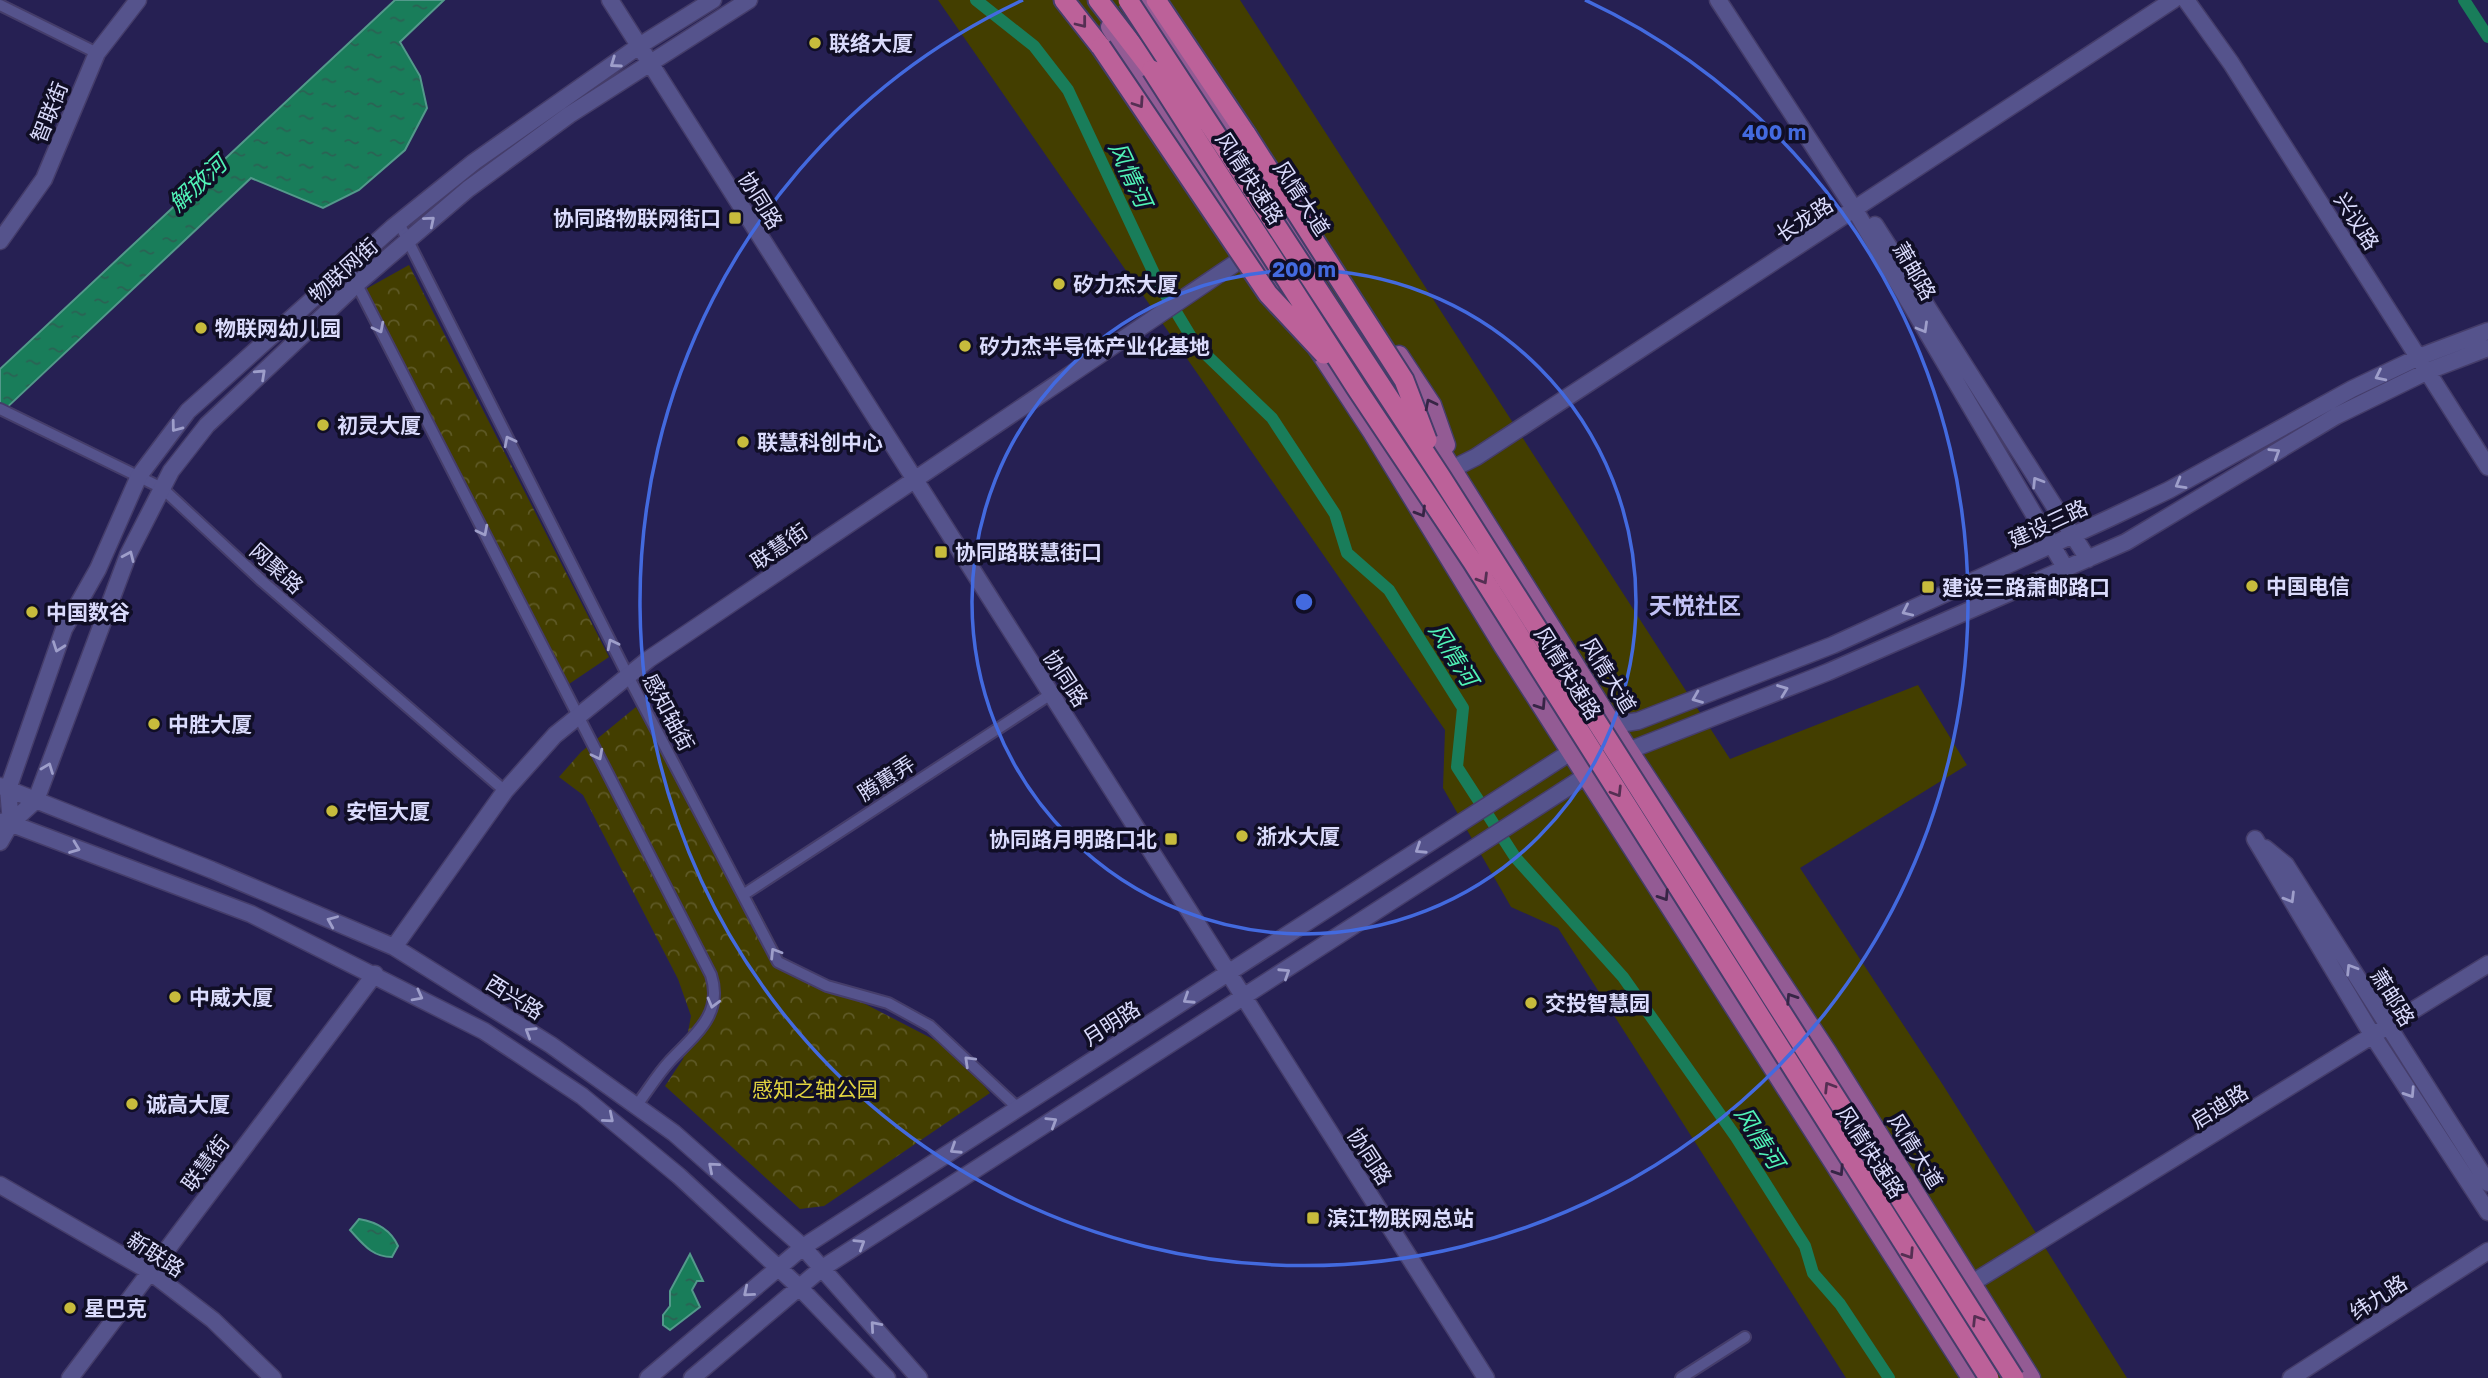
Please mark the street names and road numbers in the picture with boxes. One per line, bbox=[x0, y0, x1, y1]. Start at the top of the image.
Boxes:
street label: 智联街 bbox=[25, 78, 73, 146]
street label: 风情快速路 bbox=[1211, 127, 1289, 229]
street label: 风情大道 bbox=[1268, 156, 1336, 240]
street label: 协同路 bbox=[733, 166, 789, 234]
street label: 兴议路 bbox=[2329, 188, 2385, 254]
street label: 长龙路 bbox=[1771, 191, 1837, 247]
street label: 物联网街 bbox=[303, 232, 383, 308]
street label: 萧邮路 bbox=[1888, 237, 1942, 305]
street label: 建设三路 bbox=[2004, 493, 2092, 553]
street label: 联慧街 bbox=[746, 518, 812, 574]
street label: 网聚路 bbox=[245, 537, 309, 599]
street label: 风情快速路 bbox=[1529, 622, 1607, 724]
street label: 风情大道 bbox=[1576, 632, 1642, 718]
street label: 协同路 bbox=[1038, 645, 1094, 711]
street label: 感知轴街 bbox=[638, 669, 700, 755]
street label: 腾蕙弄 bbox=[853, 750, 919, 806]
street label: 萧邮路 bbox=[2365, 963, 2421, 1031]
street label: 西兴路 bbox=[481, 969, 549, 1025]
street label: 月明路 bbox=[1078, 995, 1144, 1051]
street label: 启迪路 bbox=[2185, 1078, 2253, 1134]
street label: 风情快速路 bbox=[1832, 1101, 1910, 1203]
street label: 风情大道 bbox=[1883, 1108, 1949, 1194]
street label: 协同路 bbox=[1342, 1123, 1398, 1189]
street label: 联慧街 bbox=[176, 1130, 234, 1196]
street label: 新联路 bbox=[123, 1226, 189, 1282]
street label: 纬九路 bbox=[2345, 1269, 2411, 1325]

